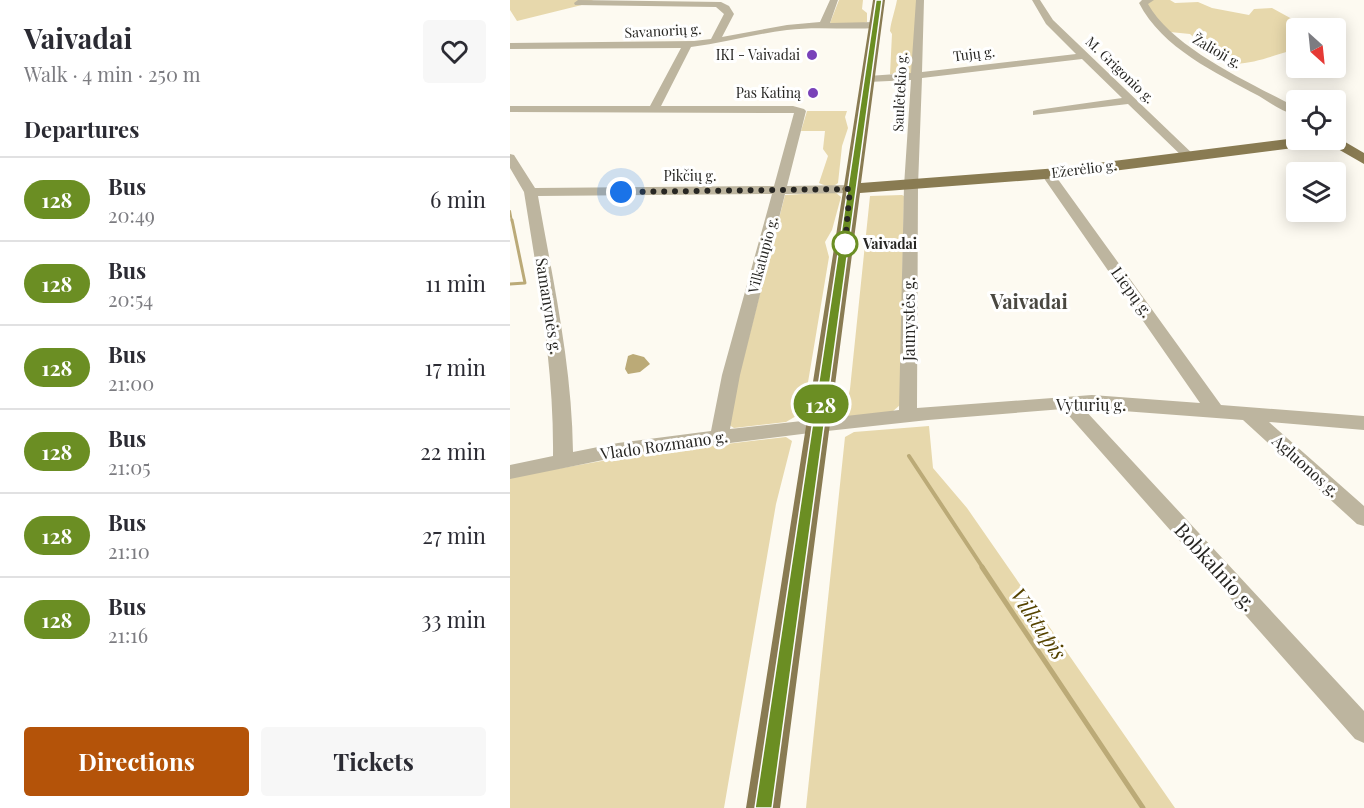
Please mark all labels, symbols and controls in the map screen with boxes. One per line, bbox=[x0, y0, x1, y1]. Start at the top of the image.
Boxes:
north arrow bbox=[1286, 18, 1346, 78]
map controls bbox=[1286, 18, 1346, 222]
text: Vaivadai bbox=[24, 19, 132, 56]
street label: Savanorių g. bbox=[624, 19, 702, 42]
button: heart bbox=[423, 20, 486, 83]
street label: Žalioji g. bbox=[1189, 29, 1245, 72]
street label: M. Grigonio g. bbox=[1082, 32, 1159, 107]
street label: Tujų g. bbox=[952, 42, 996, 66]
place label: IKI - Vaivadai bbox=[716, 45, 800, 64]
marker: IKI - Vaivadai bbox=[805, 48, 819, 62]
street label: Saulėtekio g. bbox=[888, 52, 911, 132]
text: Walk · 4 min · 250 m bbox=[24, 60, 201, 87]
place label: Pas Katiną bbox=[736, 83, 801, 102]
marker: Pas Katiną bbox=[806, 86, 820, 100]
button: locate bbox=[1286, 90, 1346, 150]
text: Departures bbox=[24, 114, 139, 144]
street label: Ežerėlio g. bbox=[1050, 155, 1118, 182]
button: layers bbox=[1286, 162, 1346, 222]
street label: Pikčių g. bbox=[663, 166, 717, 185]
text: Bus bbox=[108, 171, 146, 201]
your location bbox=[606, 177, 636, 207]
text: 6 min bbox=[430, 184, 486, 214]
text: 128 bbox=[42, 185, 72, 213]
text: 20:49 bbox=[108, 201, 155, 228]
street label: Vilkatupio g. bbox=[743, 215, 782, 296]
marker: Vaivadai bbox=[832, 231, 858, 257]
place label: Vaivadai bbox=[862, 234, 918, 253]
text: Bus bbox=[108, 255, 146, 285]
street label: Samanynės g. bbox=[531, 256, 567, 356]
street label: Liepų g. bbox=[1107, 262, 1158, 321]
text: 11 min bbox=[425, 268, 486, 298]
text: 128 bbox=[42, 269, 72, 297]
street label: Jaunystės g. bbox=[898, 277, 919, 362]
text: 20:54 bbox=[108, 285, 153, 312]
district label: Vaivadai bbox=[989, 287, 1068, 314]
text: Bus bbox=[108, 339, 146, 369]
text: 17 min bbox=[425, 352, 486, 382]
text: 128 bbox=[42, 353, 72, 381]
text: 21:00 bbox=[108, 369, 154, 396]
line badge: 128 bbox=[786, 384, 856, 424]
text: 128 bbox=[806, 390, 836, 418]
street label: Vyturių g. bbox=[1055, 394, 1126, 415]
text: Bus bbox=[108, 423, 146, 453]
street label: Vlado Rozmano g. bbox=[598, 425, 729, 464]
street label: Agluonos g. bbox=[1268, 429, 1344, 501]
text: 22 min bbox=[420, 436, 486, 466]
text: 128 bbox=[42, 437, 72, 465]
text: 21:05 bbox=[108, 453, 151, 480]
text: Bus bbox=[108, 507, 146, 537]
street label: Bobkalnio g. bbox=[1169, 516, 1263, 616]
text: 27 min bbox=[422, 520, 486, 550]
text: 128 bbox=[42, 521, 72, 549]
text: 21:10 bbox=[108, 537, 150, 564]
water label: Vilktupis bbox=[1005, 581, 1074, 665]
text: Bus bbox=[108, 591, 146, 621]
text: 33 min bbox=[422, 604, 486, 634]
text: 128 bbox=[42, 605, 72, 633]
text: 21:16 bbox=[108, 621, 148, 648]
button: Directions bbox=[24, 727, 249, 796]
button: Tickets bbox=[261, 727, 486, 796]

